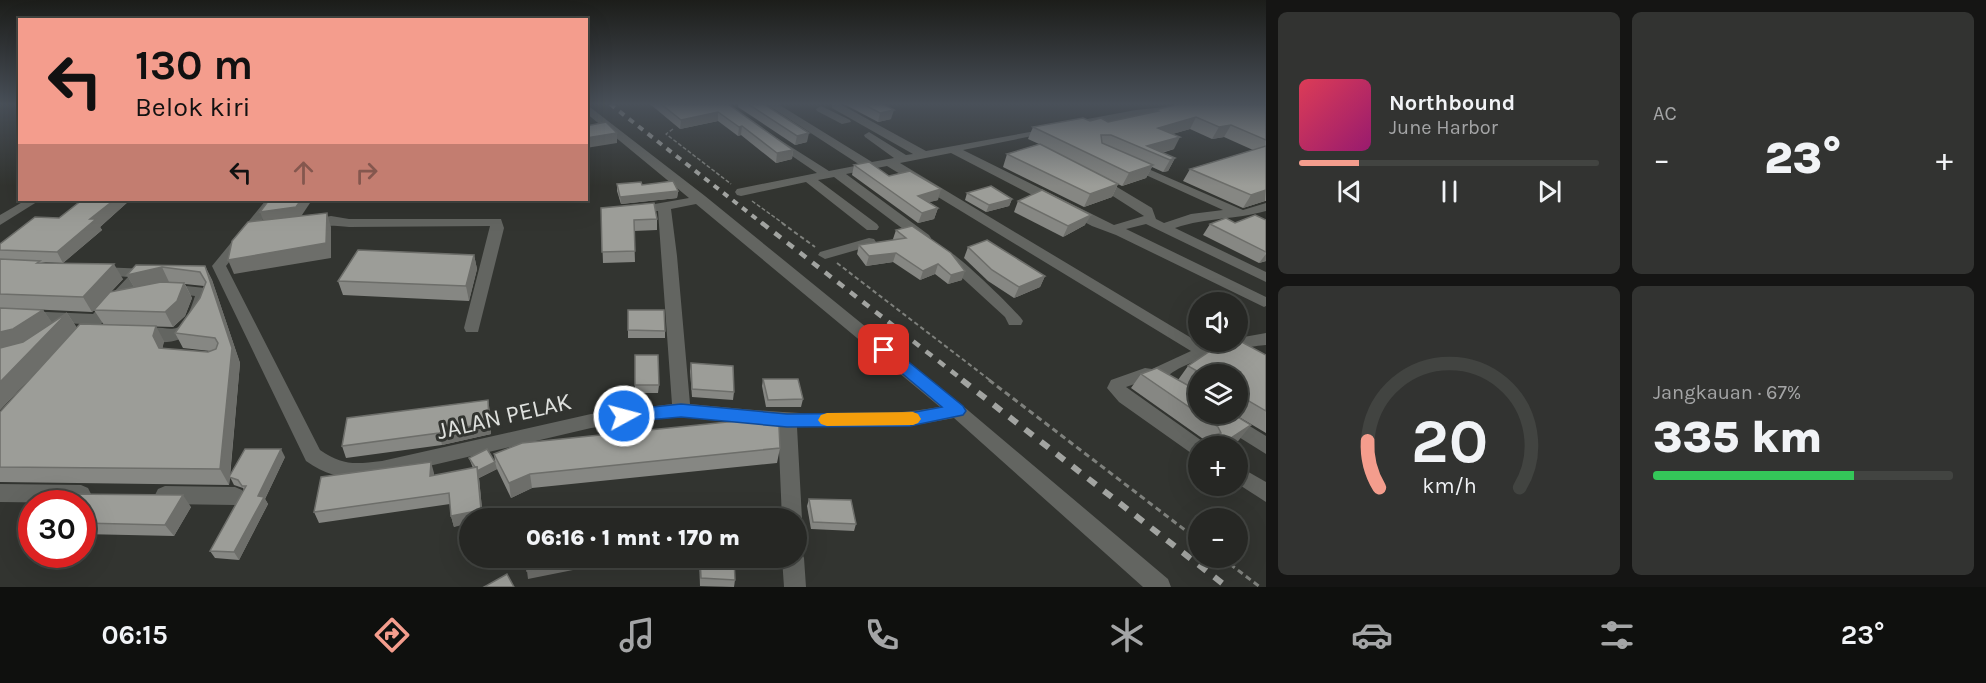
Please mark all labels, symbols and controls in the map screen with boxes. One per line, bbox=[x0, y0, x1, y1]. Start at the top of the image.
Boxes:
text: 130 m bbox=[135, 40, 253, 90]
icon: left bbox=[36, 42, 114, 120]
text: Northbound bbox=[1389, 90, 1515, 116]
text: Belok kiri bbox=[135, 91, 251, 123]
text: AC bbox=[1653, 102, 1677, 125]
text: June Harbor bbox=[1389, 116, 1498, 139]
text: 23° bbox=[1764, 132, 1842, 184]
text: − bbox=[1653, 140, 1670, 178]
text: + bbox=[1936, 140, 1953, 178]
icon: left bbox=[224, 156, 257, 189]
icon: ahead bbox=[287, 156, 320, 189]
icon: right bbox=[350, 156, 383, 189]
icon: previous bbox=[1333, 175, 1366, 208]
icon: pause bbox=[1433, 175, 1466, 208]
icon: next bbox=[1533, 175, 1566, 208]
map controls bbox=[1188, 292, 1248, 568]
button: sound bbox=[1188, 292, 1248, 352]
pin bbox=[858, 324, 909, 375]
icon: arrive bbox=[867, 333, 900, 366]
button: layers bbox=[1188, 364, 1248, 424]
text: Jangkauan · 67% bbox=[1653, 381, 1801, 404]
position arrow bbox=[592, 384, 656, 448]
street label: JALAN PELAK bbox=[434, 387, 574, 445]
text: 20 bbox=[1410, 405, 1488, 478]
text: 335 km bbox=[1653, 411, 1822, 463]
button: + bbox=[1188, 436, 1248, 496]
text: km/h bbox=[1422, 473, 1476, 498]
speed limit sign: 30 bbox=[18, 490, 96, 568]
button: − bbox=[1188, 508, 1248, 568]
text: 06:16 · 1 mnt · 170 m bbox=[526, 525, 740, 551]
icon: directions bbox=[371, 614, 413, 656]
icon: music bbox=[616, 614, 658, 656]
icon: phone bbox=[861, 614, 903, 656]
icon: climate bbox=[1106, 614, 1148, 656]
icon: car bbox=[1351, 614, 1393, 656]
icon: filters bbox=[1596, 614, 1638, 656]
text: 06:15 bbox=[102, 619, 168, 651]
text: 23° bbox=[1841, 619, 1884, 651]

